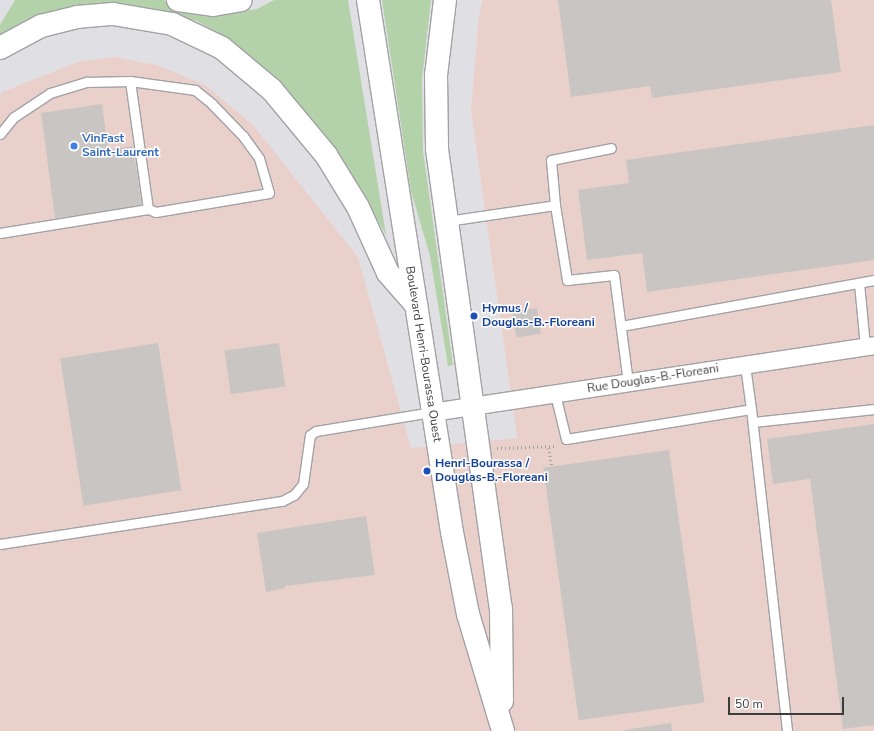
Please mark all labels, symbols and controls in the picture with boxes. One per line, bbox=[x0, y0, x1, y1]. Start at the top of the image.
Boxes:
place label: VinFast Saint-Laurent bbox=[82, 132, 159, 160]
marker: VinFast Saint-Laurent bbox=[69, 141, 79, 151]
street label: Boulevard Henri-Bourassa Ouest bbox=[402, 265, 444, 443]
place label: Hymus / Douglas-B.-Floreani bbox=[482, 302, 595, 330]
marker: Hymus / Douglas-B.-Floreani bbox=[469, 311, 479, 321]
street label: Rue Douglas-B.-Floreani bbox=[586, 361, 720, 397]
place label: Henri-Bourassa / Douglas-B.-Floreani bbox=[435, 457, 548, 485]
marker: Henri-Bourassa / Douglas-B.-Floreani bbox=[422, 466, 432, 476]
scale bar bbox=[730, 689, 846, 715]
text: 50 m bbox=[735, 696, 763, 712]

